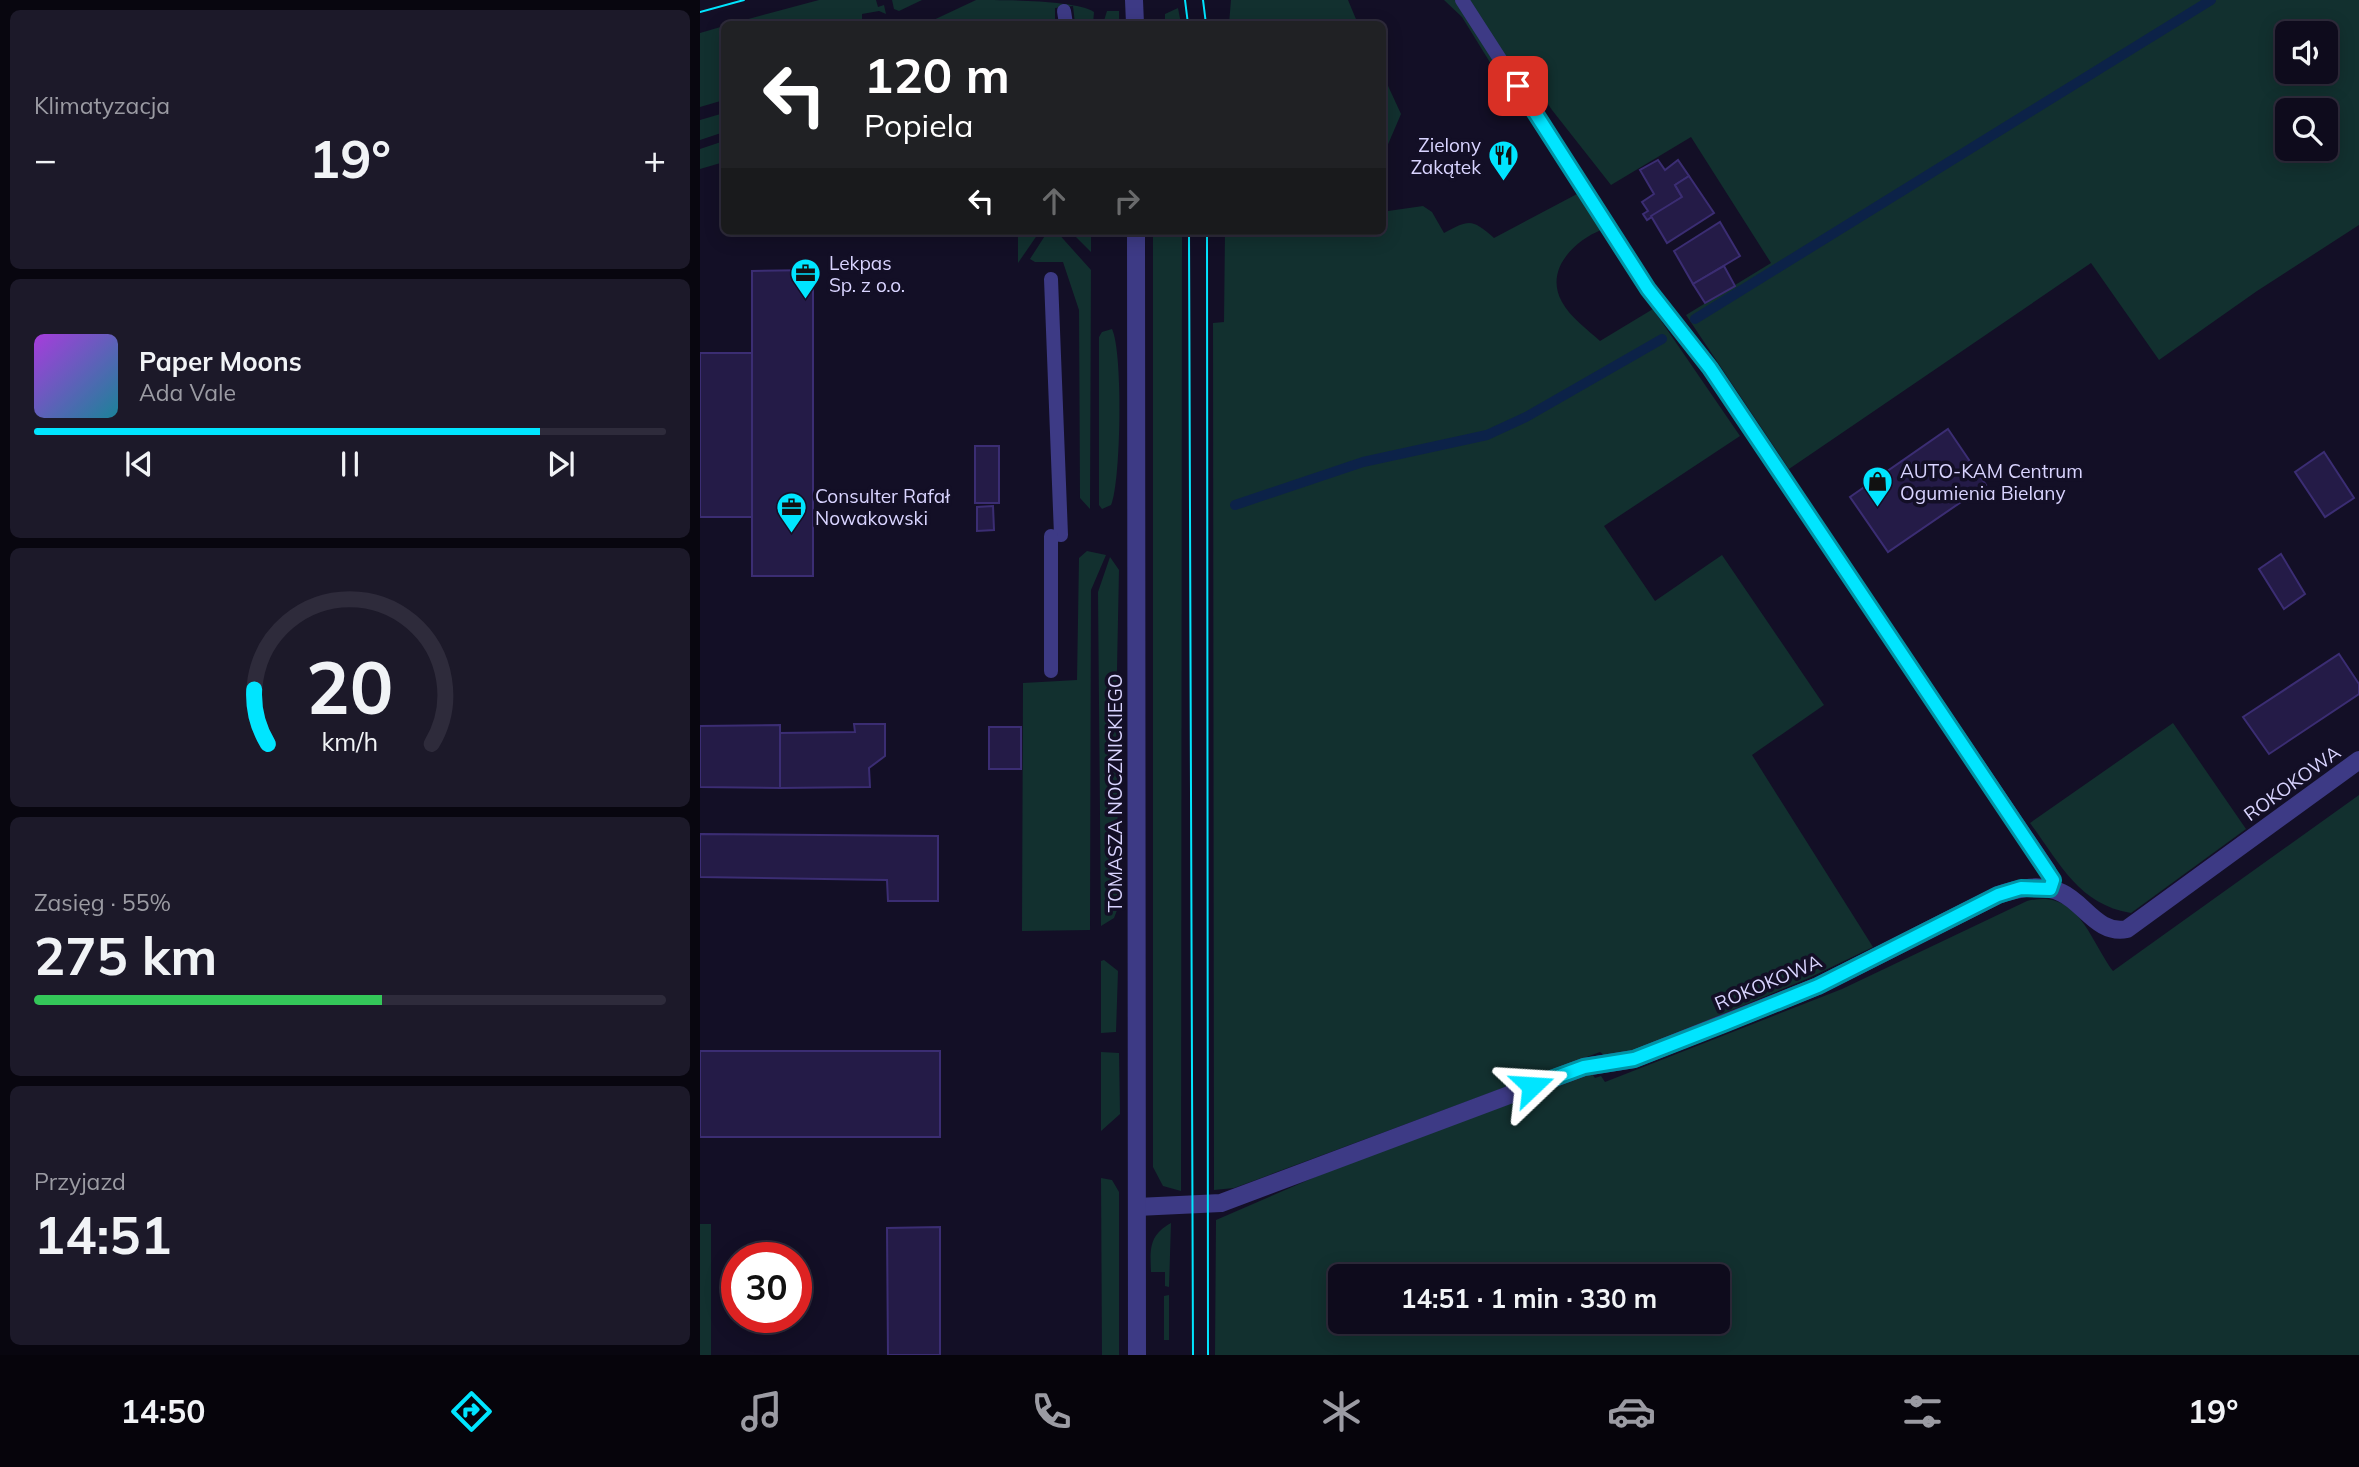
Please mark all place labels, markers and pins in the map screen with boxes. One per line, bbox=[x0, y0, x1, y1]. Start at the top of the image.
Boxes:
pin bbox=[1488, 56, 1548, 116]
place label: Zielony Zakątek bbox=[1411, 133, 1481, 179]
restaurant icon: Zielony Zakątek bbox=[1487, 139, 1521, 183]
place label: Lekpas Sp. z o.o. bbox=[829, 251, 905, 297]
office icon: Lekpas Sp. z o.o. bbox=[789, 257, 823, 301]
place label: AUTO-KAM Centrum Ogumienia Bielany bbox=[1900, 459, 2083, 505]
shop icon: AUTO-KAM Centrum Ogumienia Bielany bbox=[1860, 465, 1894, 509]
place label: Consulter Rafał Nowakowski bbox=[815, 484, 951, 530]
office icon: Consulter Rafał Nowakowski bbox=[775, 490, 809, 534]

